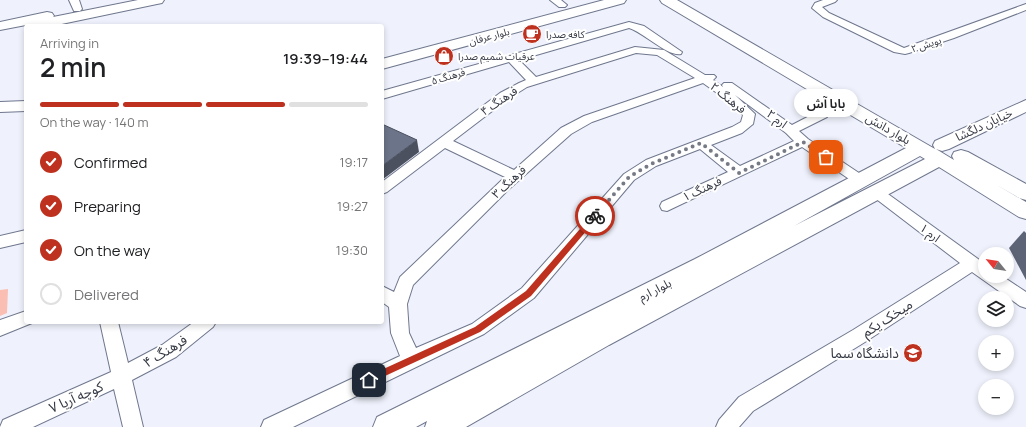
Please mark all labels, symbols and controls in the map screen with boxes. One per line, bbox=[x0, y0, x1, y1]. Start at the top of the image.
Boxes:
cafe icon: کافه صدرا bbox=[521, 23, 543, 45]
street label: بلوار عرفان bbox=[467, 24, 511, 48]
place label: کافه صدرا bbox=[546, 27, 585, 41]
street label: پویش ۲ bbox=[909, 33, 943, 56]
text: Arriving in bbox=[40, 34, 99, 52]
shop icon: عرقیات شمیم صدرا bbox=[433, 45, 455, 67]
text: 19:39–19:44 bbox=[283, 48, 368, 69]
text: 2 min bbox=[40, 49, 106, 85]
place label: عرقیات شمیم صدرا bbox=[458, 49, 535, 64]
street label: فرهنگ ۵ bbox=[429, 64, 467, 88]
street label: فرهنگ ۲ bbox=[707, 78, 750, 117]
street label: فرهنگ ۴ bbox=[477, 82, 521, 119]
callout: بابا آش bbox=[794, 89, 858, 117]
text: بابا آش bbox=[807, 94, 845, 112]
street label: خیابان دلگشا bbox=[953, 104, 1015, 145]
street label: ارم ۲ bbox=[763, 105, 791, 133]
street label: بلوار دانش bbox=[863, 109, 914, 148]
text: On the way · 140 m bbox=[40, 113, 149, 131]
pin bbox=[809, 140, 843, 174]
icon: bag bbox=[815, 146, 837, 168]
icon: check bbox=[40, 151, 62, 173]
text: Confirmed bbox=[74, 152, 147, 173]
text: 19:17 bbox=[339, 153, 368, 171]
street label: فرهنگ ۳ bbox=[488, 161, 530, 202]
street label: فرهنگ ۱ bbox=[679, 172, 724, 205]
icon: check bbox=[40, 195, 62, 217]
text: Preparing bbox=[74, 196, 141, 217]
courier bbox=[575, 196, 615, 236]
text: 19:27 bbox=[337, 197, 368, 215]
icon: bike bbox=[584, 205, 606, 227]
street label: ارم ۱ bbox=[916, 219, 944, 247]
icon: check bbox=[40, 239, 62, 261]
text: On the way bbox=[74, 240, 150, 261]
text: 19:30 bbox=[336, 241, 368, 259]
north arrow bbox=[978, 247, 1014, 283]
map controls bbox=[978, 247, 1014, 415]
street label: بلوار ارم bbox=[635, 274, 675, 306]
text: Delivered bbox=[74, 284, 139, 305]
button: layers bbox=[978, 291, 1014, 327]
street label: میخک یکم bbox=[858, 294, 917, 343]
street label: فرهنگ ۴ bbox=[139, 330, 190, 371]
button: + bbox=[978, 335, 1014, 371]
school or university icon: دانشگاه سما bbox=[902, 342, 924, 364]
place label: دانشگاه سما bbox=[831, 343, 899, 362]
pin bbox=[352, 363, 386, 397]
icon: home bbox=[358, 369, 380, 391]
street label: کوچه آریا ۷ bbox=[46, 376, 106, 418]
button: − bbox=[978, 379, 1014, 415]

